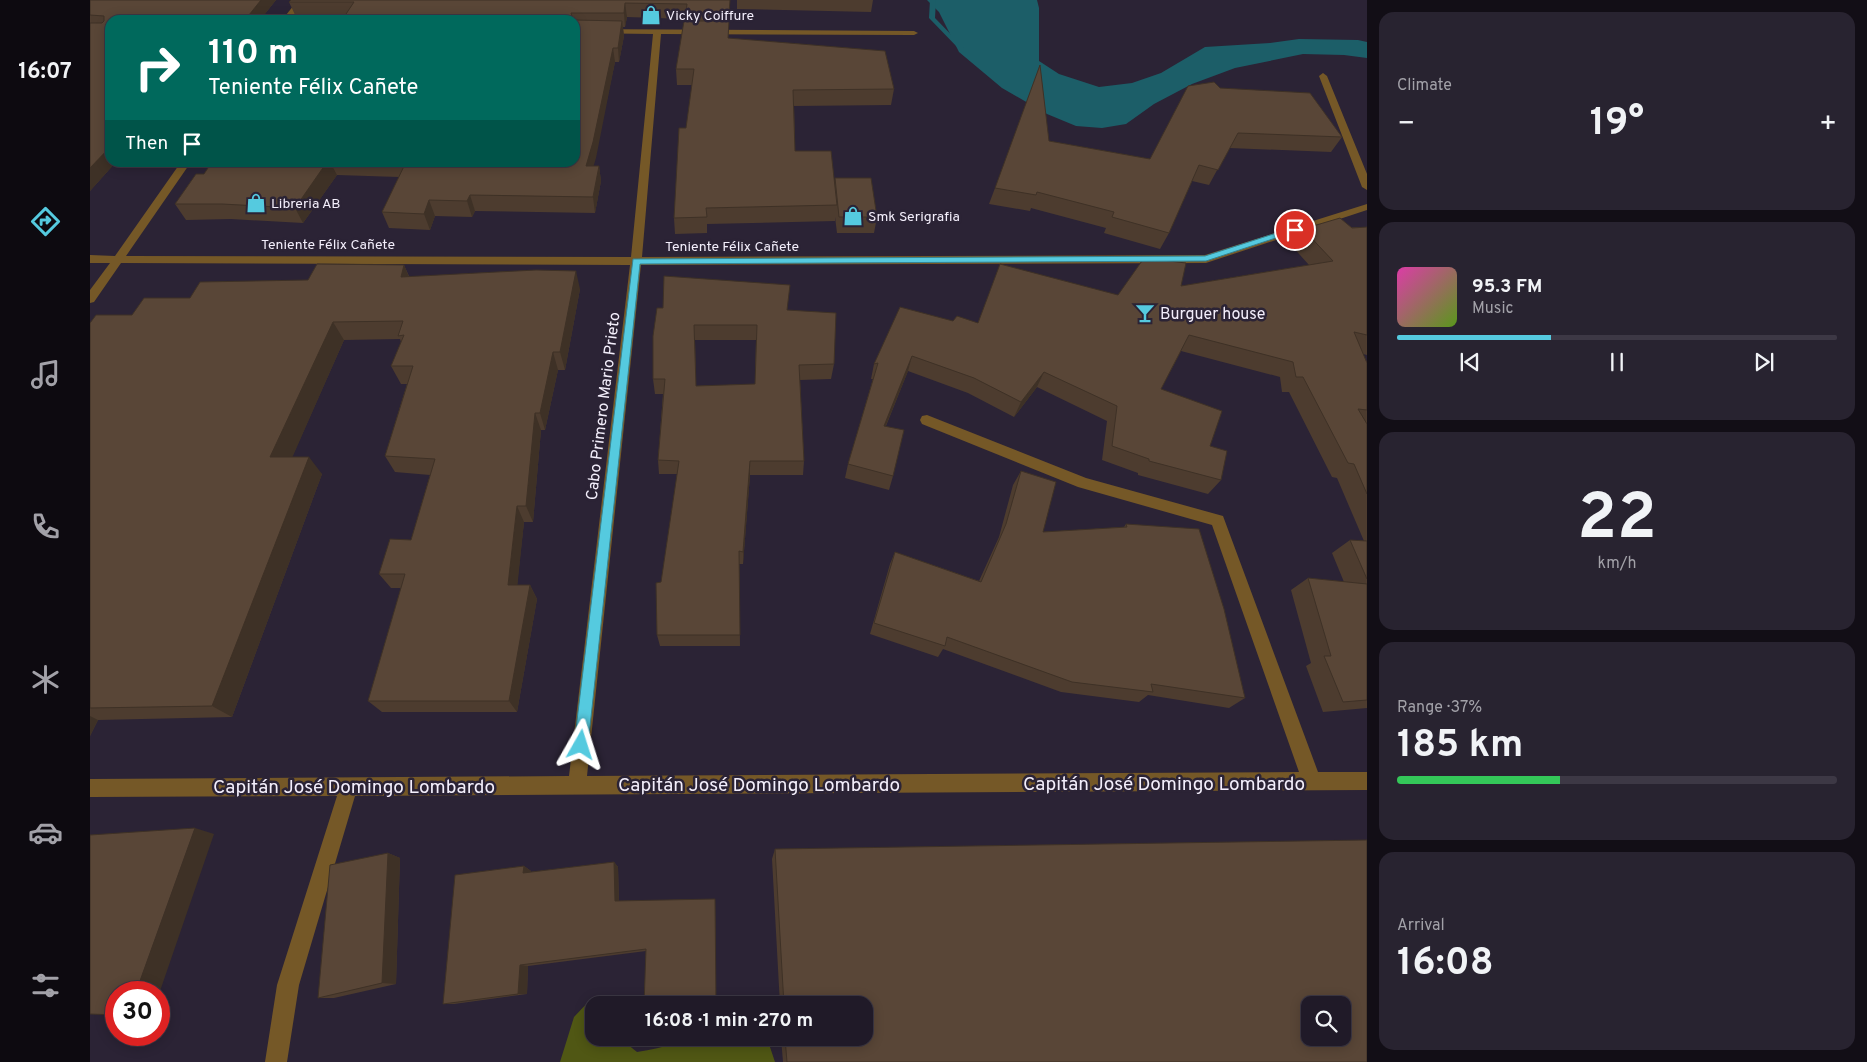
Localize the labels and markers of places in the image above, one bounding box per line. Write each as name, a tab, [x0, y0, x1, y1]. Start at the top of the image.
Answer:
shop icon: Vicky Coiffure	[640, 4, 662, 26]
place label: Vicky Coiffure	[666, 8, 754, 25]
shop icon: Libreria AB	[245, 192, 267, 214]
place label: Libreria AB	[271, 196, 340, 213]
shop icon: Smk Serigrafia	[842, 205, 864, 227]
place label: Smk Serigrafia	[868, 209, 960, 226]
pin	[1274, 209, 1316, 251]
bar icon: Burguer house	[1134, 302, 1156, 324]
place label: Burguer house	[1160, 305, 1265, 325]

